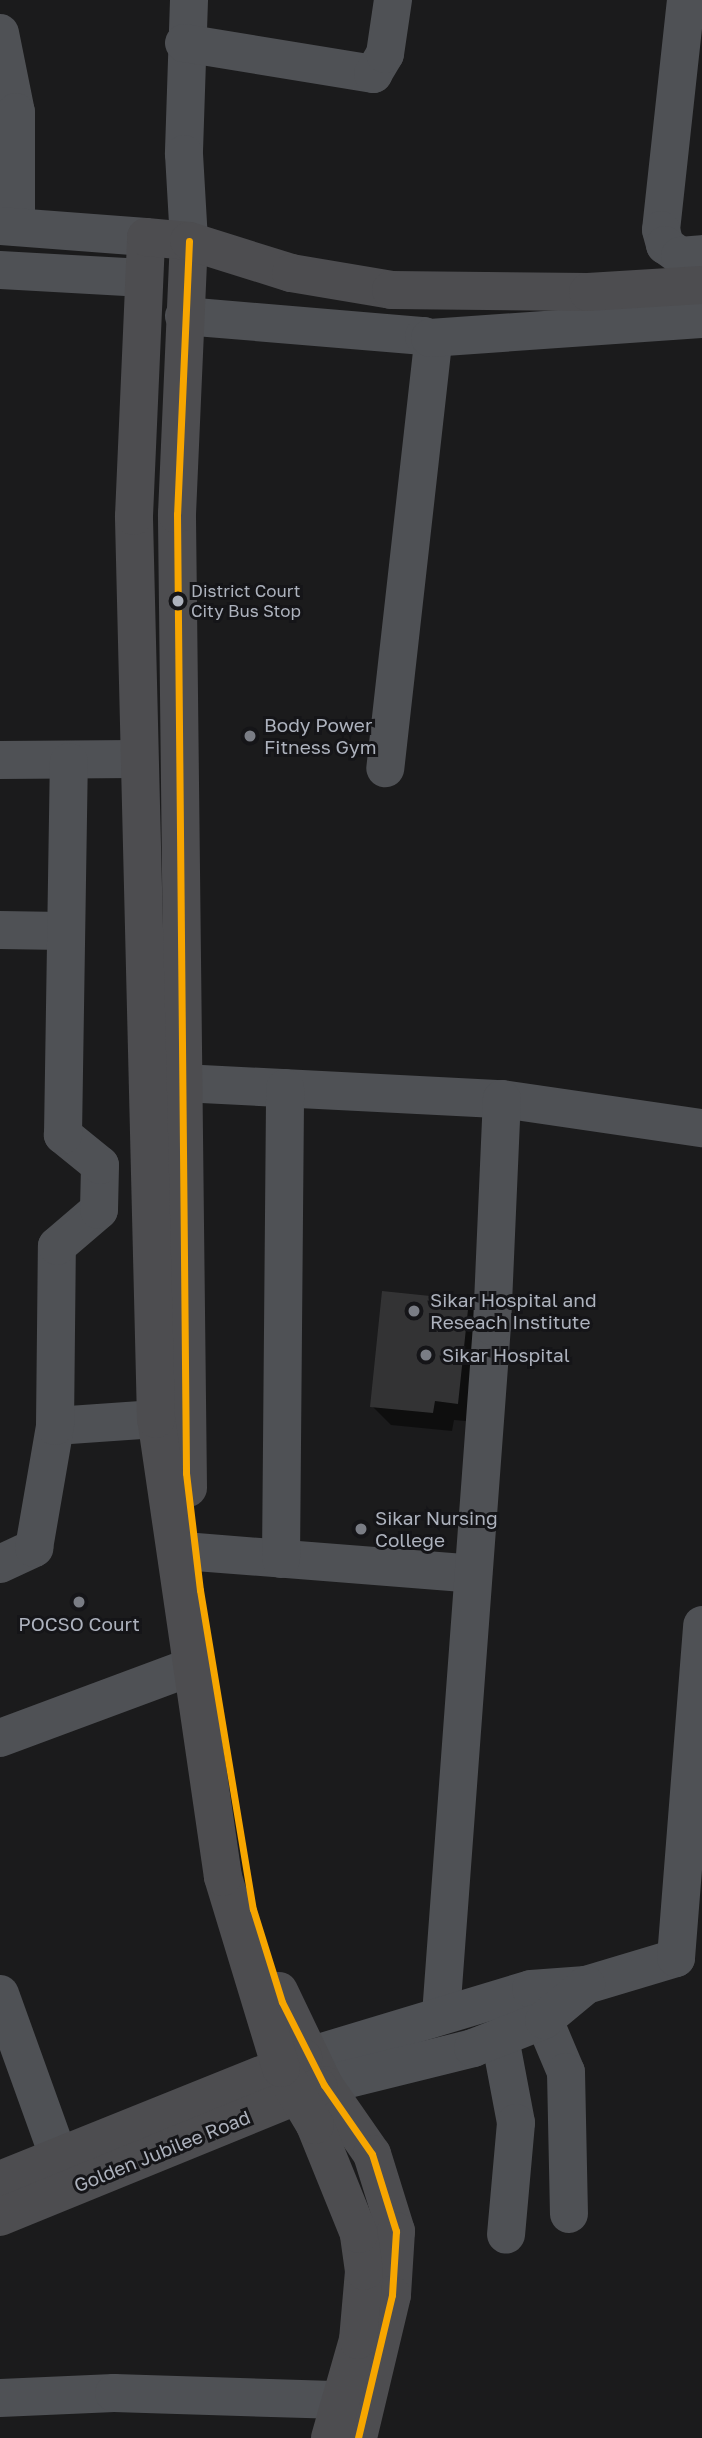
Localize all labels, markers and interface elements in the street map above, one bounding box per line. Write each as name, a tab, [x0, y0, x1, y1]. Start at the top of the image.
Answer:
place label: District Court City Bus Stop	[191, 581, 301, 621]
marker: District Court City Bus Stop	[171, 594, 185, 608]
place label: Body Power Fitness Gym	[264, 714, 376, 758]
marker: Body Power Fitness Gym	[242, 728, 258, 744]
place label: Sikar Hospital and Reseach Institute	[430, 1289, 597, 1333]
marker: Sikar Hospital and Reseach Institute	[404, 1301, 424, 1321]
place label: Sikar Hospital	[442, 1344, 570, 1366]
marker: Sikar Hospital	[416, 1345, 436, 1365]
place label: Sikar Nursing College	[375, 1507, 498, 1551]
marker: Sikar Nursing College	[353, 1521, 369, 1537]
marker: POCSO Court	[71, 1594, 87, 1610]
place label: POCSO Court	[18, 1613, 140, 1635]
street label: Golden Jubilee Road	[71, 2105, 253, 2197]

